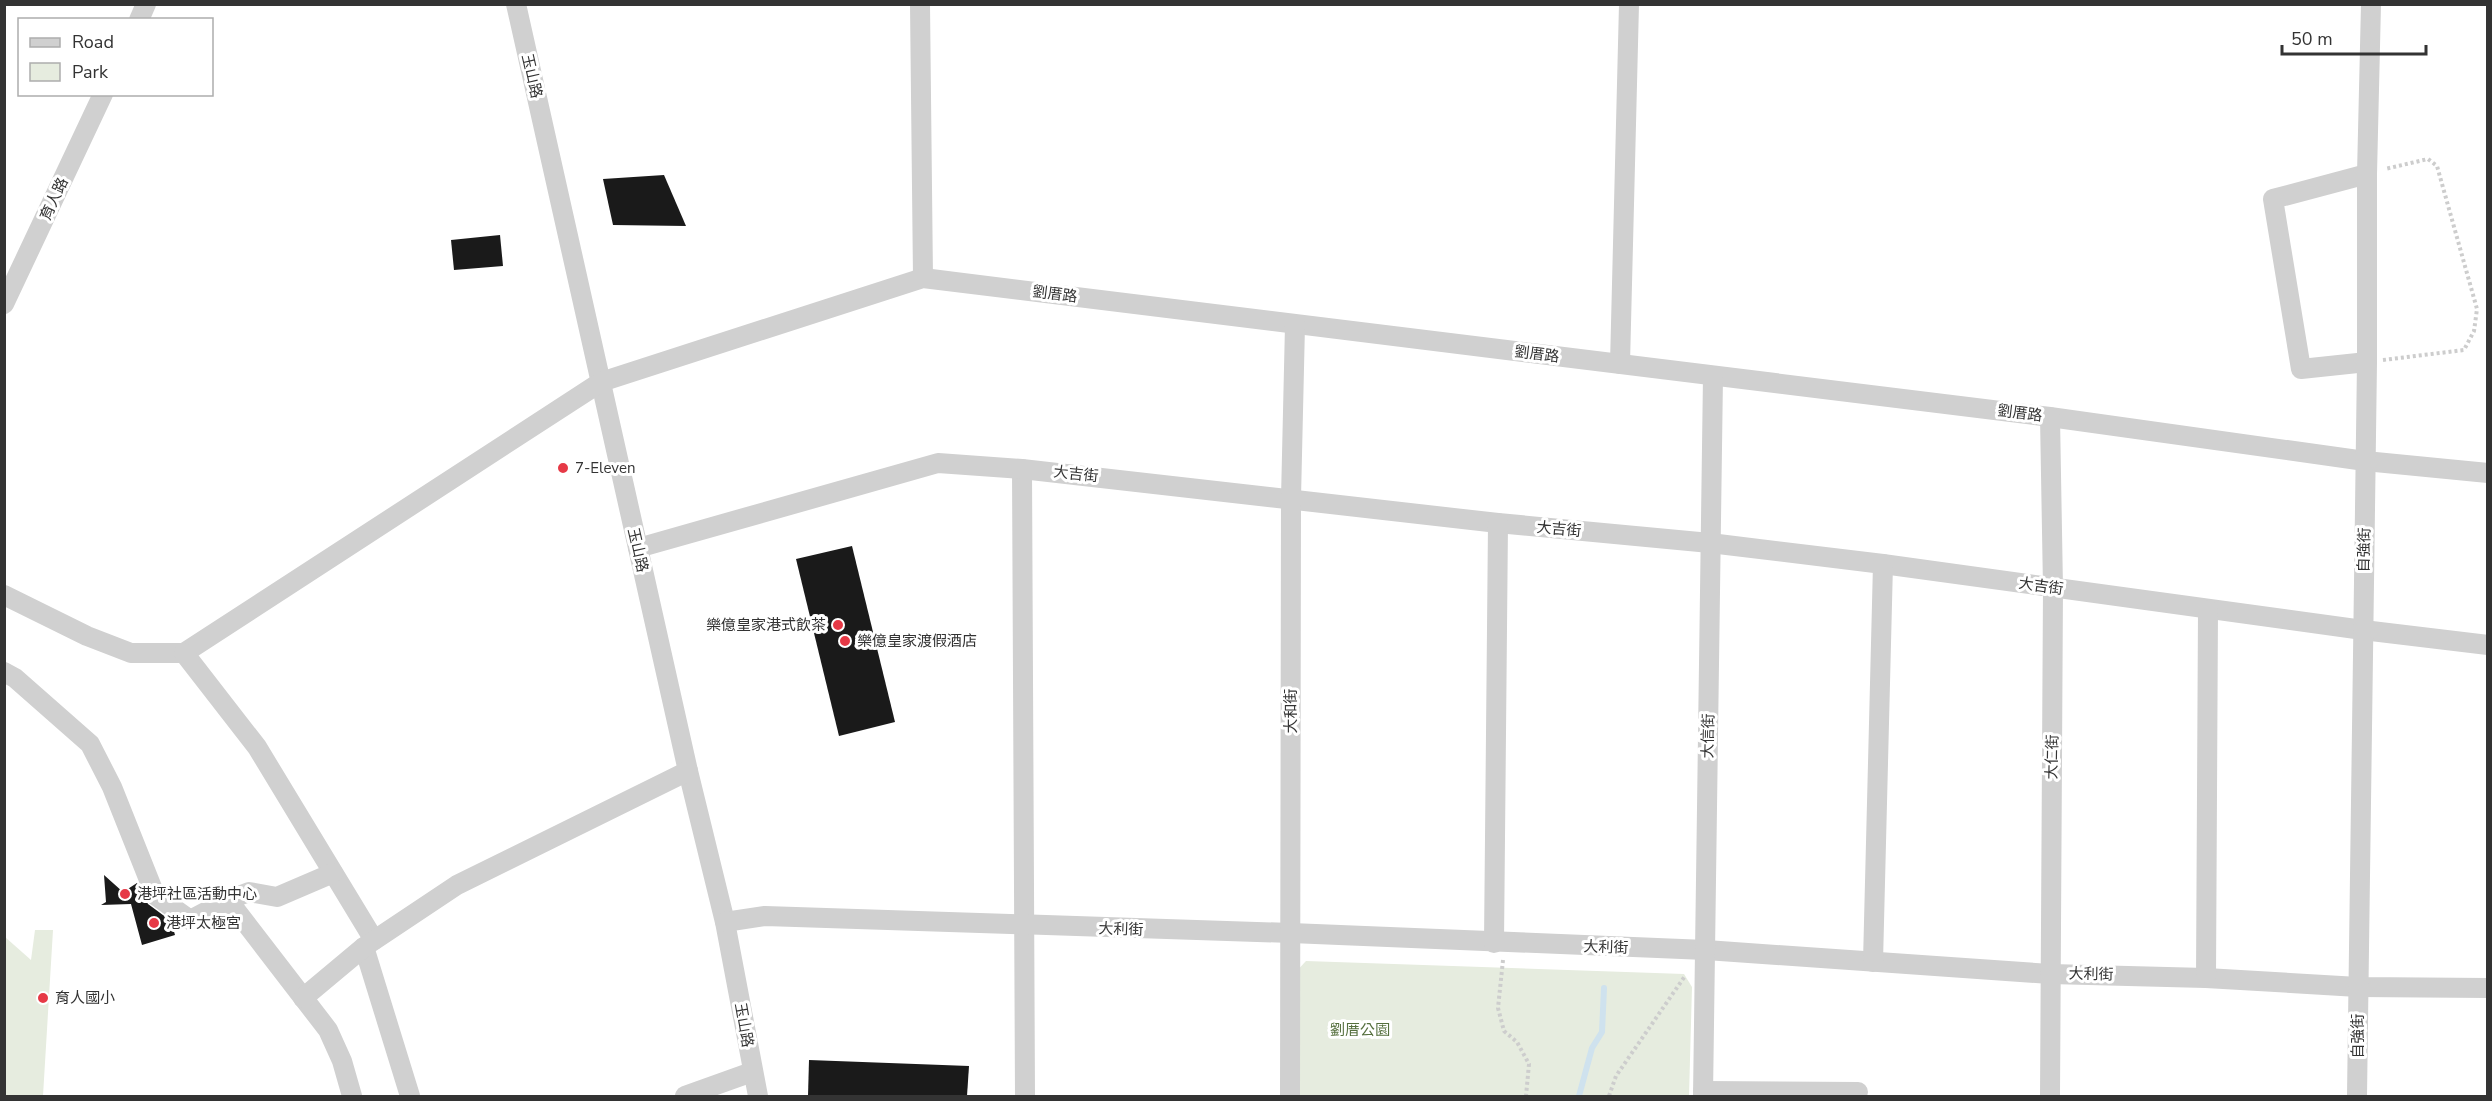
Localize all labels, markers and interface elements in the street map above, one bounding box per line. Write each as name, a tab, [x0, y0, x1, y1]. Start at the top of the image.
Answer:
legend	[18, 18, 213, 96]
scale bar	[2282, 18, 2426, 56]
text: 50 m	[2291, 27, 2333, 51]
text: Road	[72, 30, 114, 54]
street label: 玉山路	[517, 52, 547, 100]
text: Park	[72, 60, 109, 84]
street label: 育人路	[35, 174, 73, 224]
street label: 劉厝路	[1031, 281, 1079, 307]
street label: 劉厝路	[1513, 341, 1561, 367]
street label: 劉厝路	[1996, 400, 2044, 426]
place label: 7-Eleven	[575, 458, 635, 478]
marker: 7-Eleven	[556, 461, 570, 475]
street label: 大吉街	[1053, 462, 1099, 486]
street label: 大吉街	[1536, 517, 1582, 541]
street label: 玉山路	[623, 526, 653, 574]
street label: 自強街	[2354, 527, 2374, 573]
street label: 大吉街	[2017, 573, 2065, 599]
place label: 樂億皇家港式飲茶	[706, 615, 826, 635]
marker: 樂億皇家港式飲茶	[831, 618, 845, 632]
place label: 樂億皇家渡假酒店	[857, 631, 977, 651]
marker: 樂億皇家渡假酒店	[838, 634, 852, 648]
street label: 大和街	[1281, 688, 1301, 734]
street label: 大信街	[1698, 713, 1718, 759]
street label: 大仁街	[2042, 734, 2062, 780]
place label: 港坪社區活動中心	[137, 884, 257, 904]
marker: 港坪社區活動中心	[118, 887, 132, 901]
place label: 港坪太極宮	[166, 913, 241, 933]
marker: 港坪太極宮	[147, 916, 161, 930]
street label: 大利街	[1098, 918, 1144, 940]
street label: 大利街	[1583, 936, 1629, 958]
street label: 大利街	[2068, 964, 2114, 984]
place label: 育人國小	[55, 988, 115, 1008]
marker: 育人國小	[36, 991, 50, 1005]
street label: 玉山路	[730, 1001, 758, 1049]
street label: 自強街	[2348, 1013, 2368, 1059]
park label: 劉厝公園	[1330, 1020, 1390, 1040]

